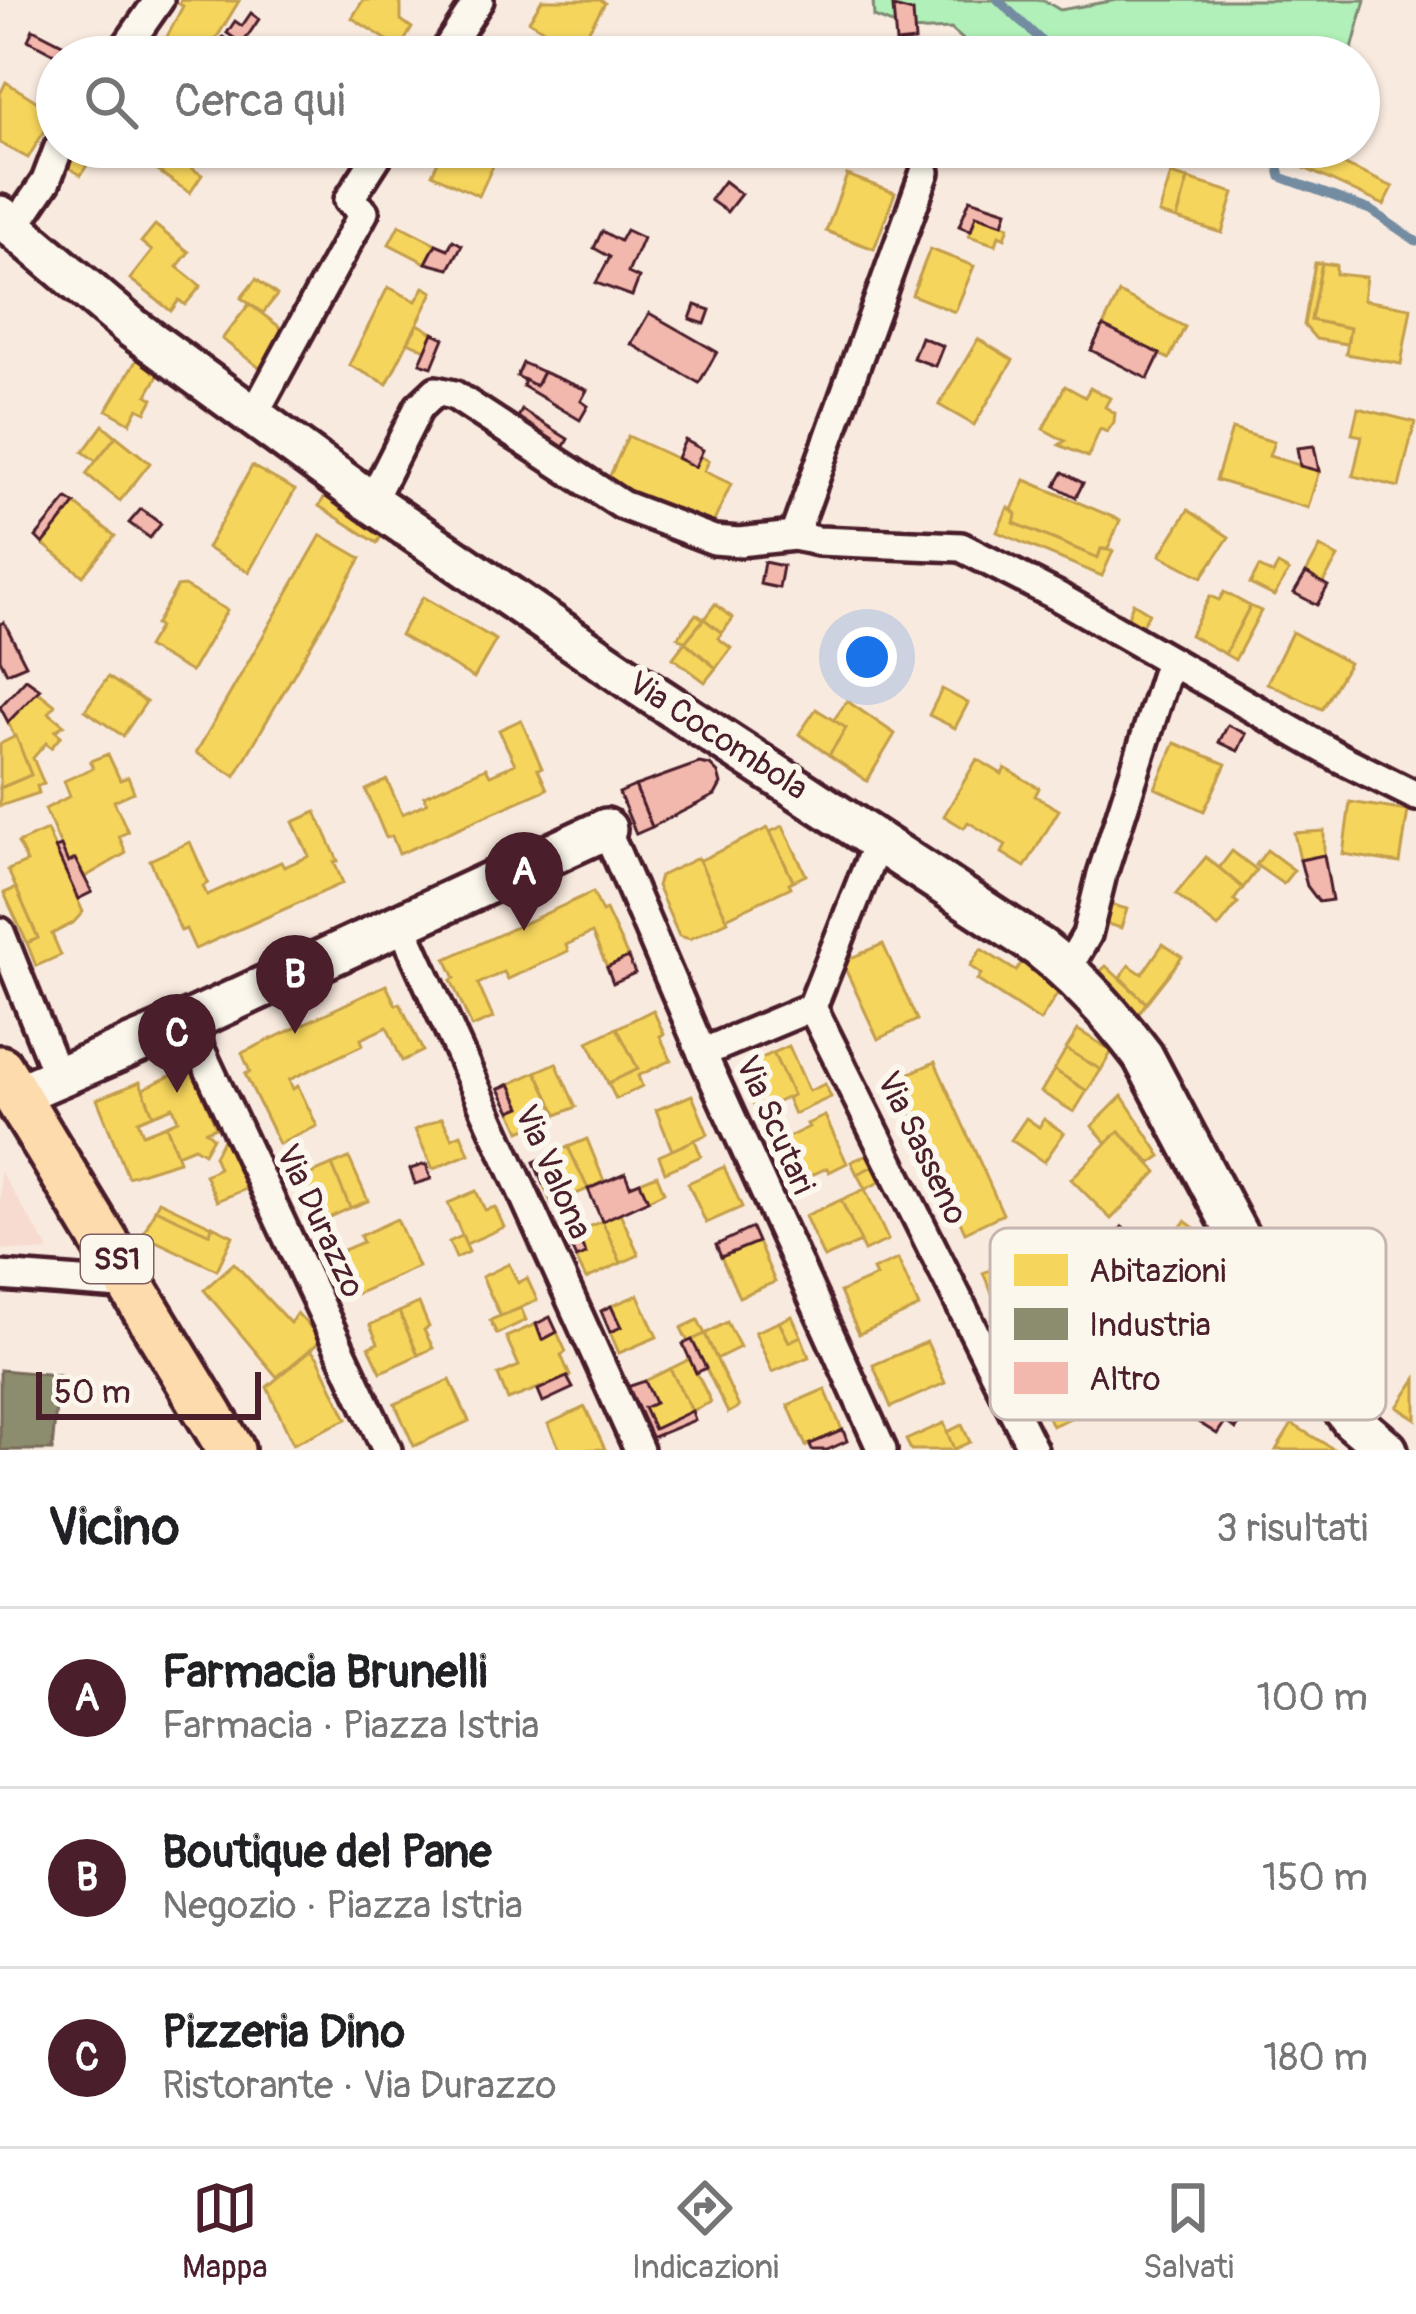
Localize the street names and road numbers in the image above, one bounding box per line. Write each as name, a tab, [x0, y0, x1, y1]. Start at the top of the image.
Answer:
street label: Via Cocombola	[620, 663, 816, 809]
street label: Via Scutari	[726, 1049, 824, 1201]
street label: Via Sasseno	[867, 1065, 977, 1231]
street label: Via Valona	[505, 1099, 601, 1245]
street label: Via Durazzo	[267, 1138, 373, 1304]
road number: SS1	[81, 1235, 153, 1283]

